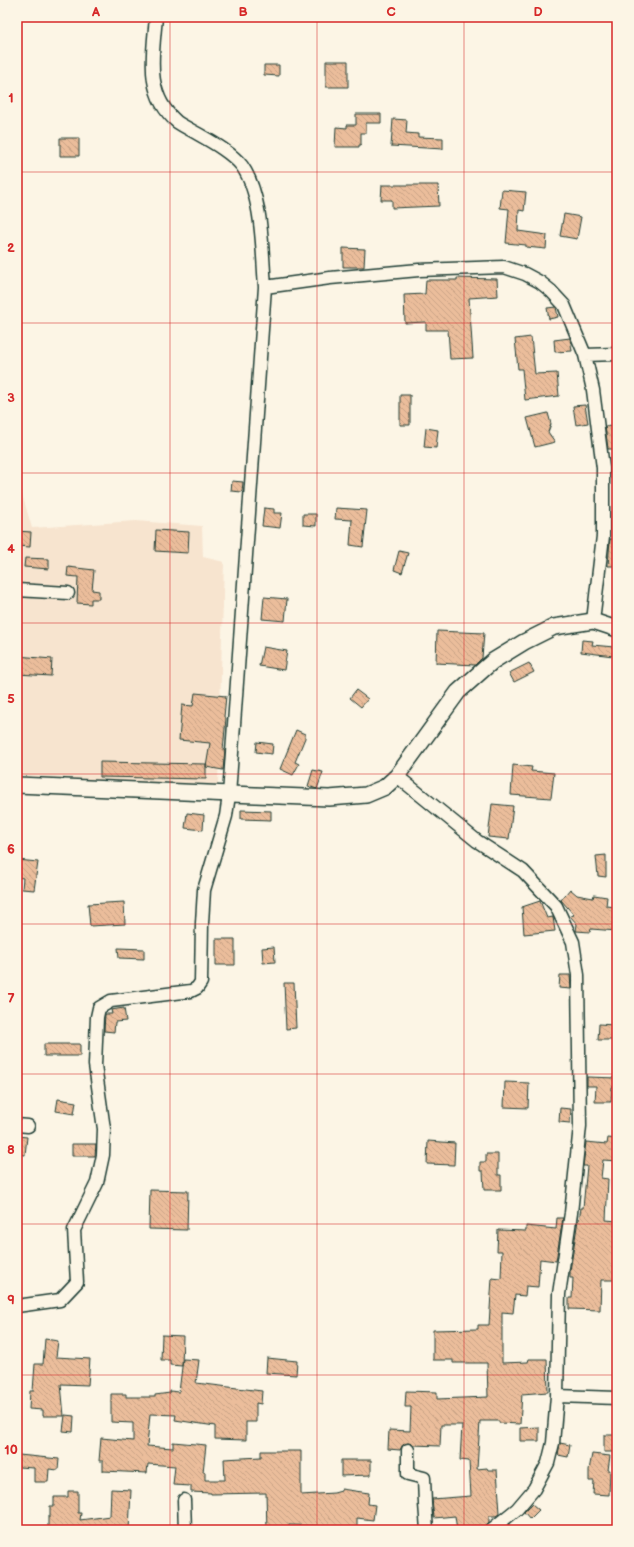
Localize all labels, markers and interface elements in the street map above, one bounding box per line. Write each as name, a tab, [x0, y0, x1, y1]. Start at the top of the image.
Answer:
text: A	[91, 4, 100, 20]
text: B	[238, 4, 248, 20]
text: C	[386, 4, 396, 20]
text: D	[533, 4, 543, 20]
text: 1	[8, 90, 14, 106]
text: 2	[7, 240, 15, 256]
text: 3	[7, 390, 15, 406]
text: 4	[7, 541, 15, 557]
text: 5	[7, 691, 15, 707]
text: 6	[7, 841, 15, 857]
text: 7	[7, 991, 15, 1007]
text: 8	[7, 1142, 15, 1158]
text: 9	[7, 1292, 15, 1308]
text: 10	[4, 1442, 18, 1458]

